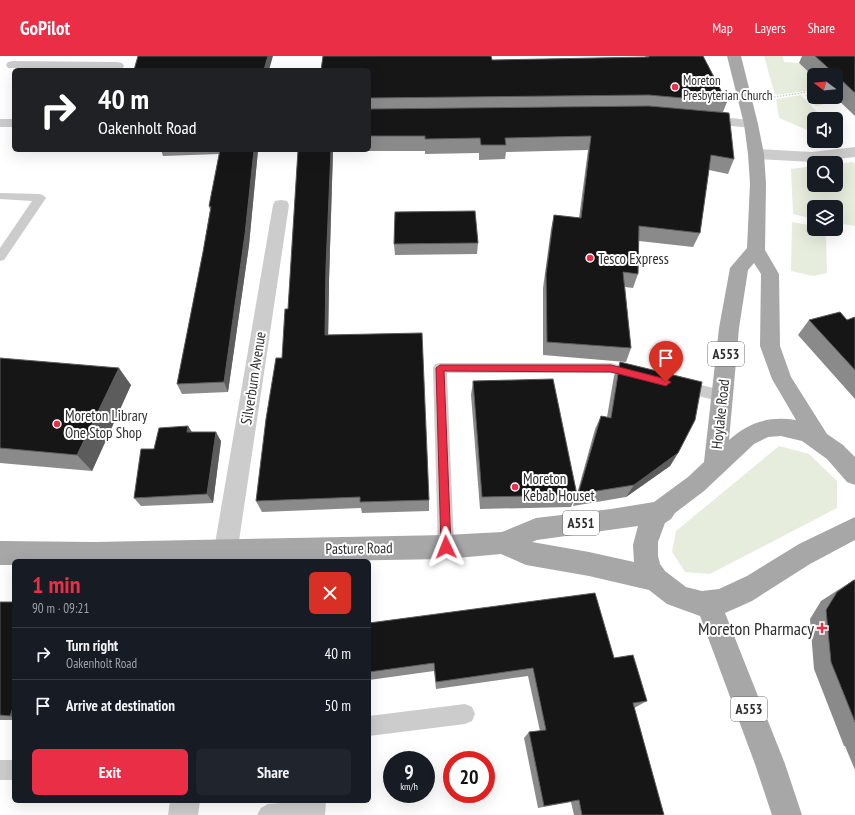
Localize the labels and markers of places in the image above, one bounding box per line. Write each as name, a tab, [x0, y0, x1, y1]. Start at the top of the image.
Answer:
place label: Moreton Presbyterian Church	[683, 72, 773, 104]
marker: Moreton Presbyterian Church	[670, 82, 680, 92]
place label: Tesco Express	[598, 249, 669, 268]
marker: Tesco Express	[585, 253, 595, 263]
pin	[649, 341, 683, 382]
place label: Moreton Library One Stop Shop	[65, 406, 148, 442]
marker: Moreton Library One Stop Shop	[52, 419, 62, 429]
place label: Moreton Kebab Houset	[523, 469, 595, 505]
marker: Moreton Kebab Houset	[510, 482, 520, 492]
place label: Moreton Pharmacy	[698, 617, 814, 640]
marker: Moreton Pharmacy	[817, 623, 827, 633]

